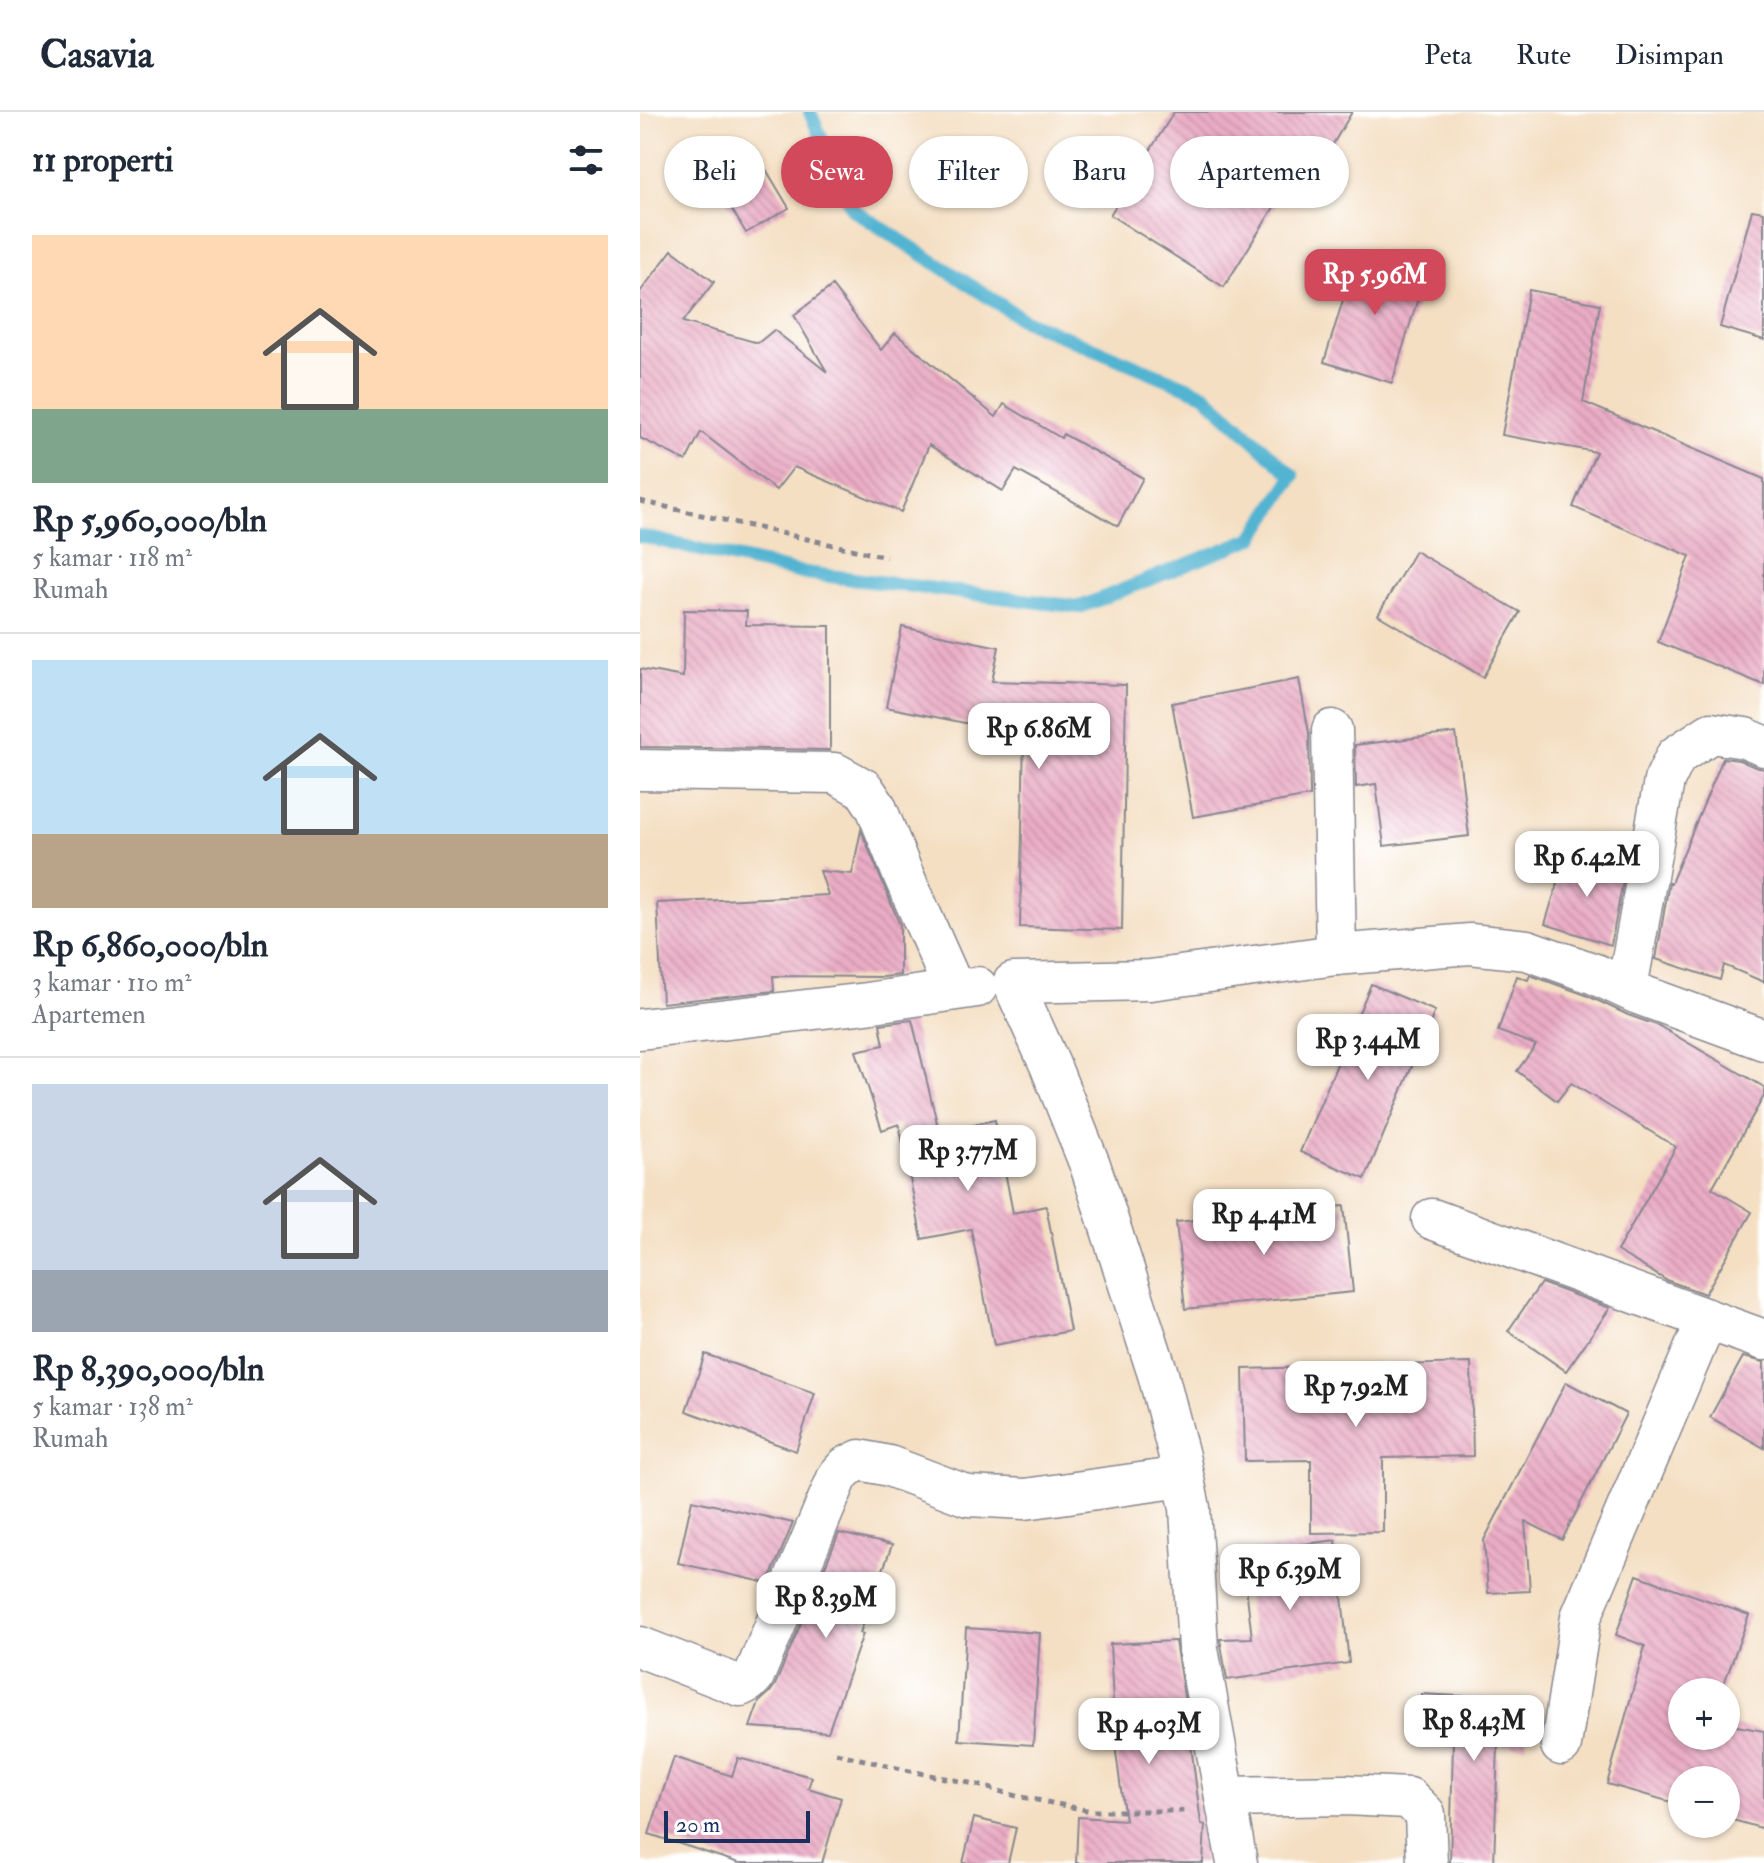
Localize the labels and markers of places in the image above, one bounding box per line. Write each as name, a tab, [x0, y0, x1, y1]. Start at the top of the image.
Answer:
pin: Rp 5.96M	[1292, 249, 1458, 317]
pin: Rp 6.86M	[956, 703, 1122, 771]
pin: Rp 6.42M	[1504, 831, 1670, 899]
pin: Rp 3.44M	[1285, 1014, 1451, 1082]
pin: Rp 3.77M	[885, 1125, 1051, 1193]
pin: Rp 4.41M	[1181, 1189, 1347, 1257]
pin: Rp 7.92M	[1273, 1361, 1439, 1429]
pin: Rp 6.39M	[1207, 1544, 1373, 1612]
pin: Rp 8.39M	[743, 1572, 909, 1640]
pin: Rp 8.43M	[1391, 1695, 1557, 1763]
pin: Rp 4.03M	[1066, 1698, 1232, 1766]

